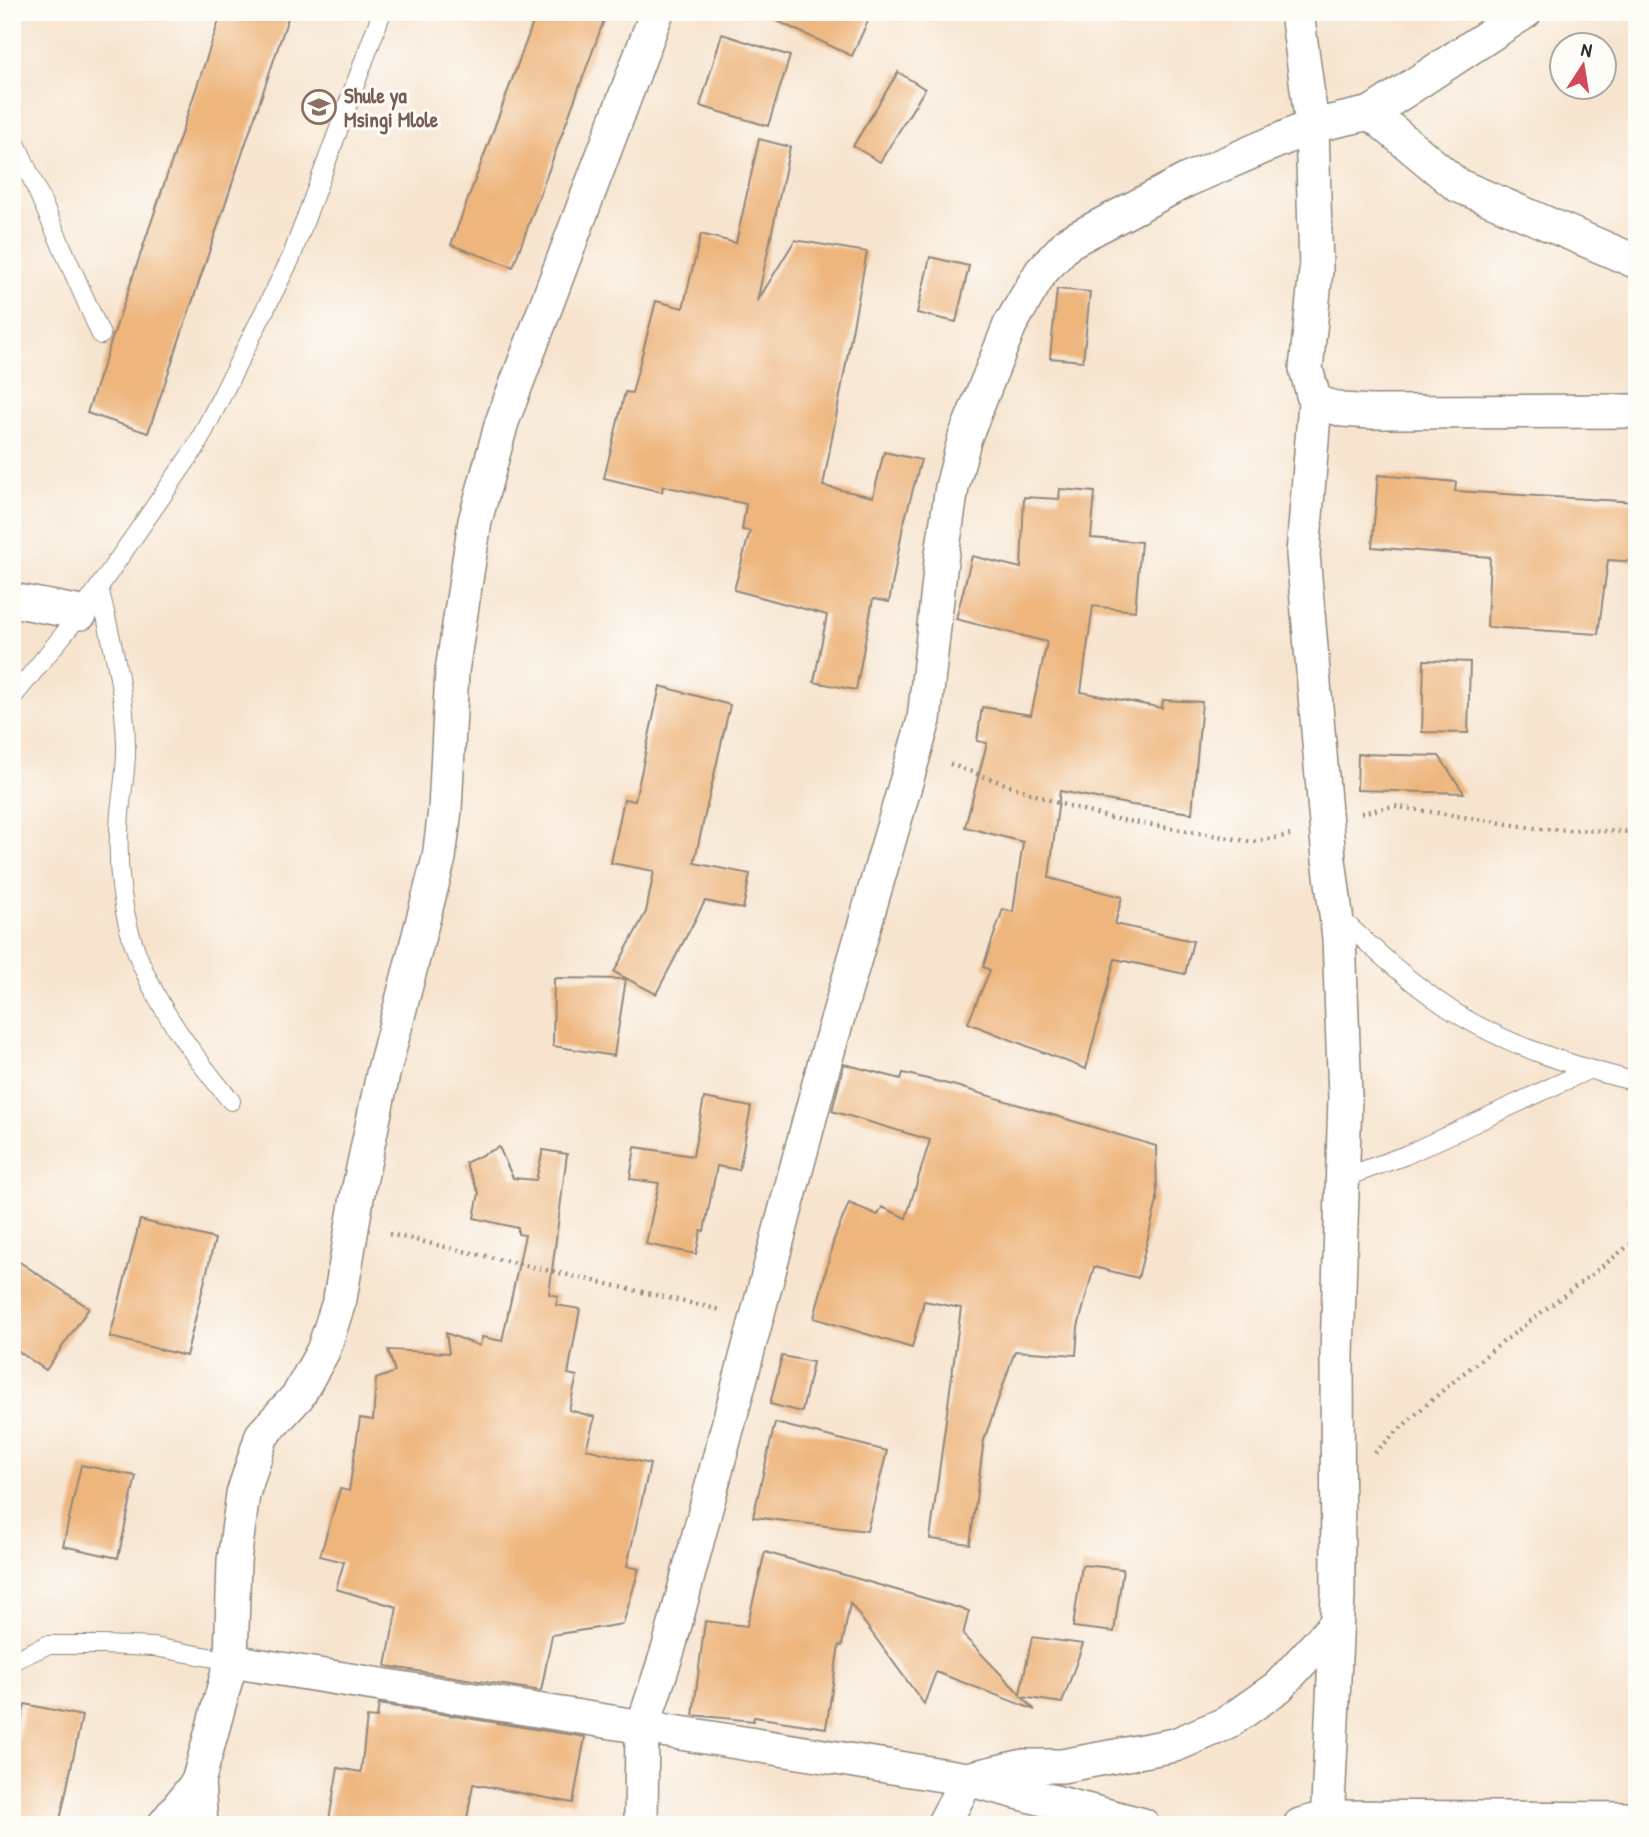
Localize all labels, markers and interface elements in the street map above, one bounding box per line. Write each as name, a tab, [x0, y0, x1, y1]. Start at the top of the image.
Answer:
north arrow	[1548, 32, 1618, 102]
text: N	[1579, 36, 1594, 63]
place label: Shule ya Msingi Mlole	[344, 81, 439, 135]
school or university icon: Shule ya Msingi Mlole	[300, 88, 338, 126]

